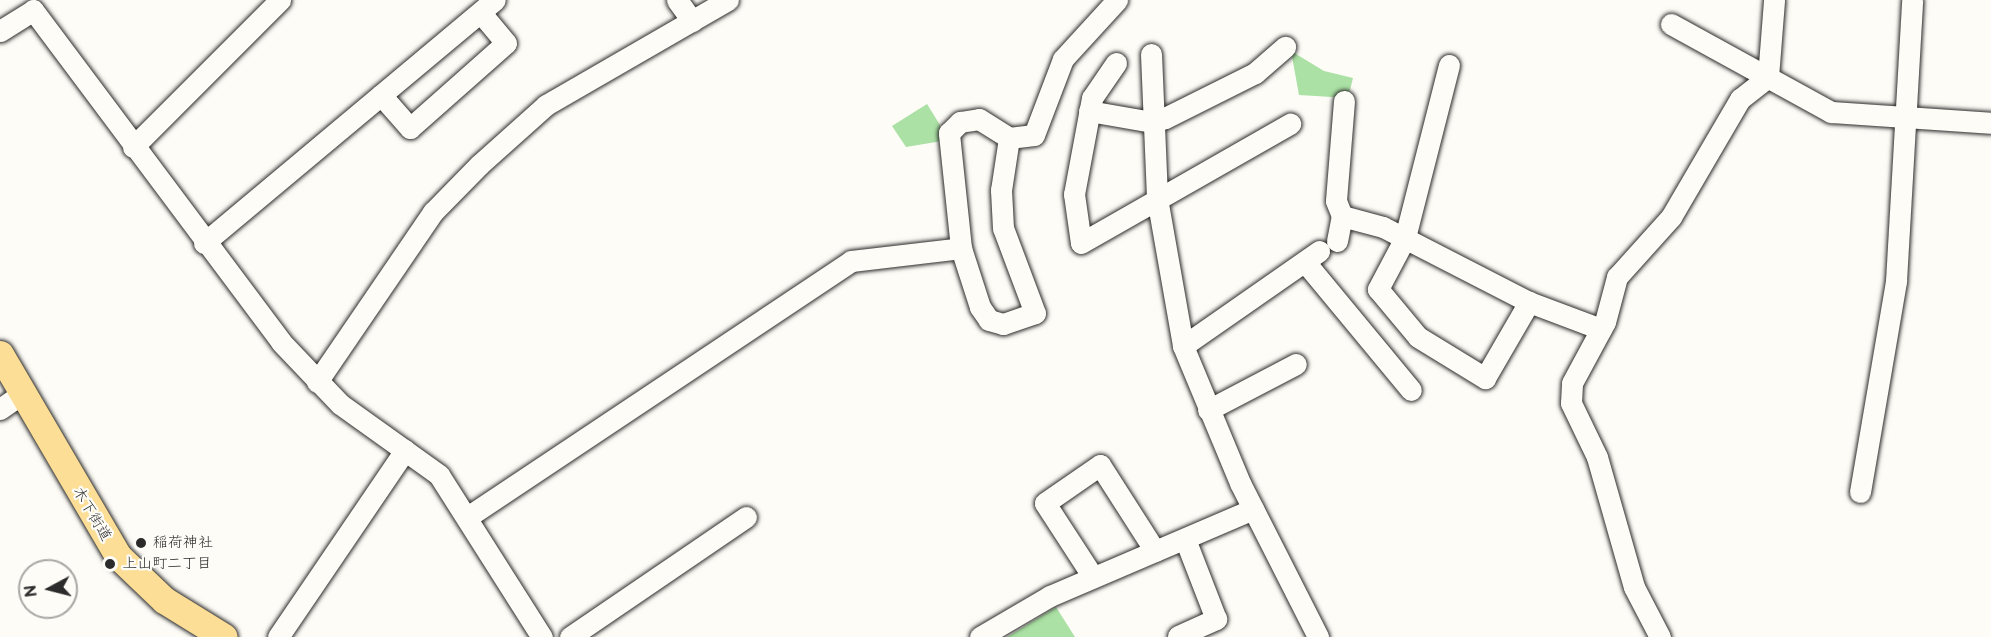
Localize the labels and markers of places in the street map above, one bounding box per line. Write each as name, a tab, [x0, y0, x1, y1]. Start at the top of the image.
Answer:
place label: 稲荷神社	[153, 534, 213, 552]
marker: 稲荷神社	[134, 536, 148, 550]
place label: 上山町二丁目	[122, 555, 212, 573]
marker: 上山町二丁目	[103, 557, 117, 571]

